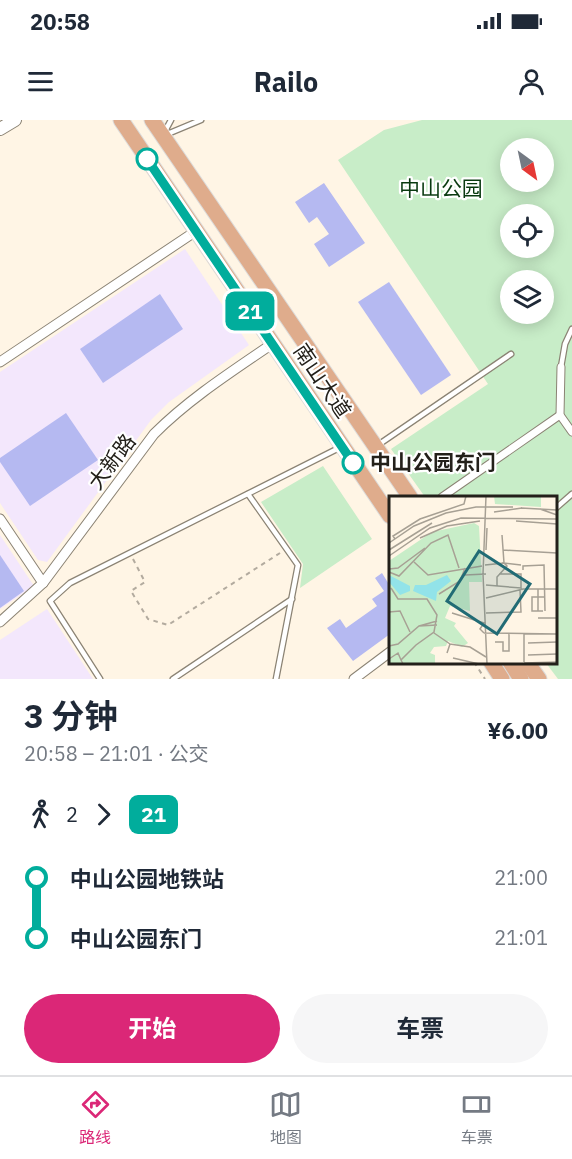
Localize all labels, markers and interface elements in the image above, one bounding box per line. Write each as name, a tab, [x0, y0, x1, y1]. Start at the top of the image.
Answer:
text: 20:58	[30, 7, 90, 36]
text: Railo	[254, 64, 318, 99]
icon: menu	[24, 65, 57, 98]
icon: person	[515, 65, 548, 98]
north arrow	[500, 138, 554, 192]
map controls	[500, 138, 554, 324]
unlabelled marker	[136, 148, 158, 170]
park label: 中山公园	[399, 174, 483, 202]
button: locate	[500, 204, 554, 258]
button: layers	[500, 270, 554, 324]
line badge: 21	[223, 292, 277, 330]
text: 21	[237, 297, 263, 325]
street label: 南山大道	[288, 338, 358, 423]
street label: 大新路	[81, 428, 141, 495]
place label: 中山公园东门	[370, 448, 496, 476]
marker: 中山公园东门	[342, 452, 364, 474]
inset map	[389, 496, 557, 664]
text: 3 分钟	[24, 694, 118, 737]
text: ¥6.00	[487, 716, 548, 745]
text: 20:58 – 21:01 · 公交	[24, 740, 209, 767]
icon: walk	[24, 798, 57, 831]
icon: forward	[87, 798, 120, 831]
text: 21	[141, 800, 166, 828]
text: 2	[66, 801, 78, 828]
text: 中山公园地铁站	[70, 864, 224, 893]
text: 21:00	[494, 864, 548, 891]
text: 中山公园东门	[70, 924, 202, 953]
text: 21:01	[494, 924, 548, 951]
button: 开始	[24, 994, 280, 1063]
button: 车票	[292, 994, 548, 1063]
tab: 路线	[79, 1088, 112, 1148]
tab: 地图	[269, 1088, 302, 1148]
tab: 车票	[460, 1088, 493, 1148]

